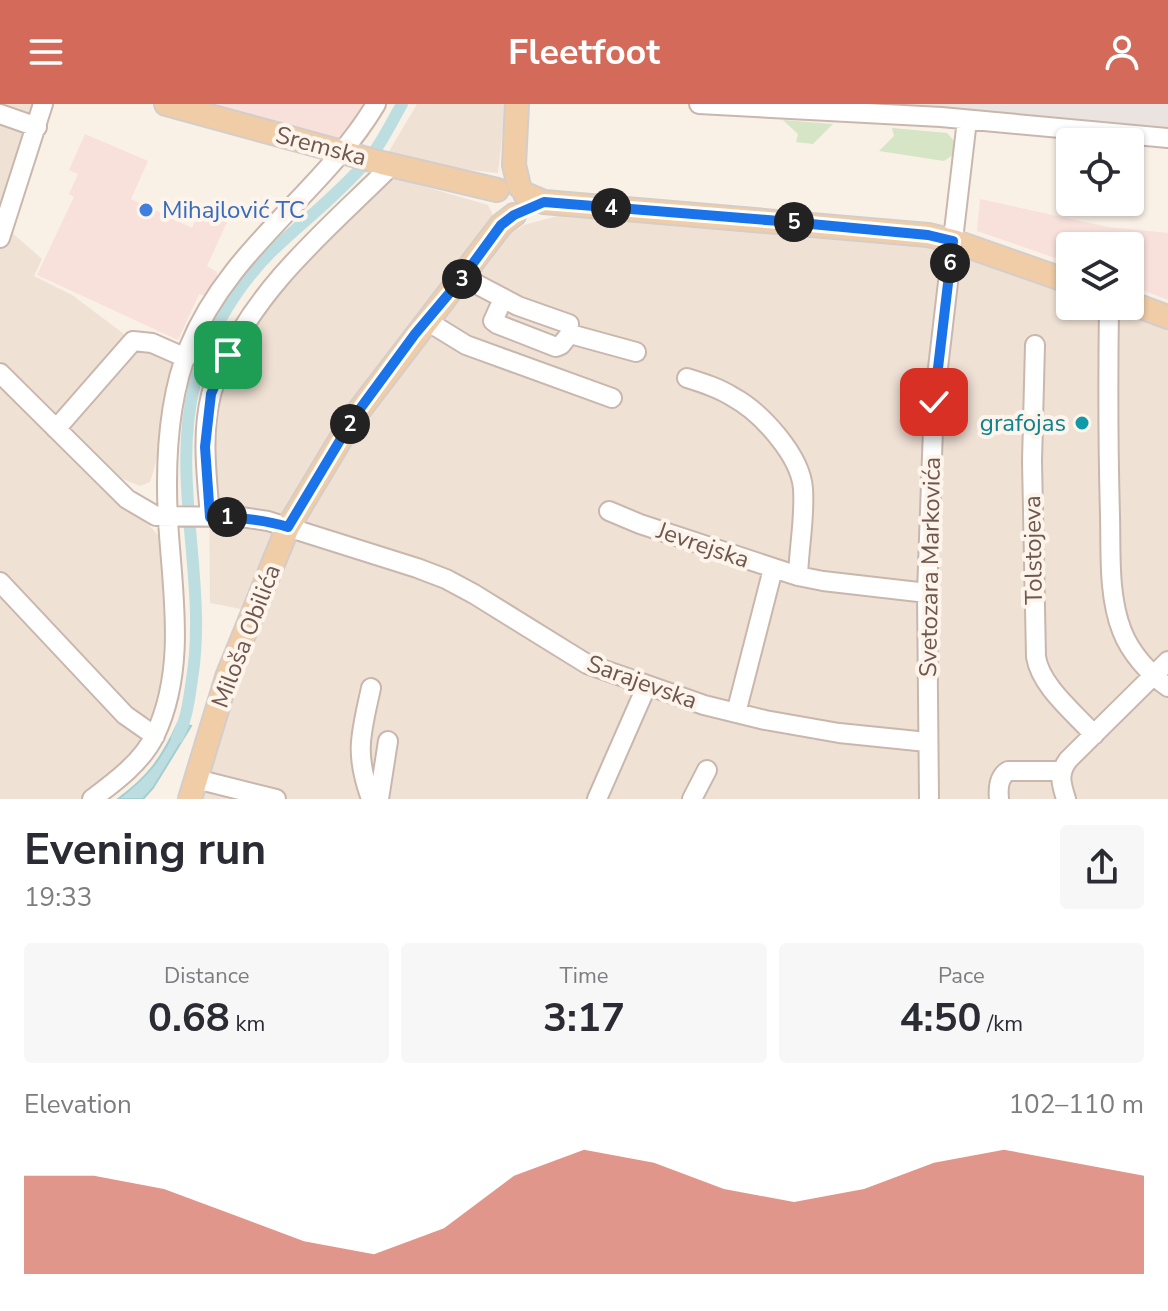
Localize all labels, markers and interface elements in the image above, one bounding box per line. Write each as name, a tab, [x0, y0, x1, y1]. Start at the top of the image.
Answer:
text: Fleetfoot	[508, 28, 660, 77]
icon: menu	[24, 30, 68, 74]
icon: person	[1100, 30, 1144, 74]
street label: Sremska	[272, 119, 370, 173]
map controls	[1056, 128, 1144, 320]
button: locate	[1056, 128, 1144, 216]
pin: 4	[591, 188, 631, 228]
text: 4	[604, 193, 618, 223]
place label: Mihajlović TC	[162, 194, 305, 226]
marker: Mihajlović TC	[137, 201, 155, 219]
pin: 5	[774, 202, 814, 242]
text: 5	[787, 207, 801, 237]
button: layers	[1056, 232, 1144, 320]
pin: 6	[930, 243, 970, 283]
text: 6	[943, 248, 957, 278]
pin: 3	[442, 259, 482, 299]
text: 3	[455, 264, 469, 294]
pin	[194, 321, 262, 389]
icon: arrive	[206, 333, 250, 377]
pin	[900, 368, 968, 436]
icon: check	[912, 380, 956, 424]
pin: 2	[330, 404, 370, 444]
place label: grafojas	[980, 407, 1066, 439]
text: 2	[343, 409, 357, 439]
marker: grafojas	[1073, 414, 1091, 432]
street label: Svetozara Markovića	[912, 457, 948, 677]
street label: Tolstojeva	[1016, 495, 1050, 605]
pin: 1	[207, 497, 247, 537]
text: 1	[220, 502, 234, 532]
street label: Jevrejska	[652, 514, 753, 576]
street label: Miloša Obilića	[204, 560, 288, 712]
street label: Sarajevska	[582, 647, 702, 717]
text: Evening run	[24, 820, 266, 880]
button: share	[1060, 825, 1144, 909]
text: 19:33	[24, 880, 92, 915]
text: Distance	[164, 961, 249, 991]
text: Time	[560, 961, 608, 991]
text: Pace	[938, 961, 985, 991]
text: 0.68	[148, 991, 230, 1045]
text: 3:17	[543, 991, 625, 1045]
text: 4:50	[900, 991, 981, 1045]
text: km	[230, 1009, 265, 1039]
text: /km	[981, 1009, 1023, 1039]
text: Elevation	[24, 1087, 132, 1122]
text: 102–110 m	[1008, 1087, 1144, 1122]

